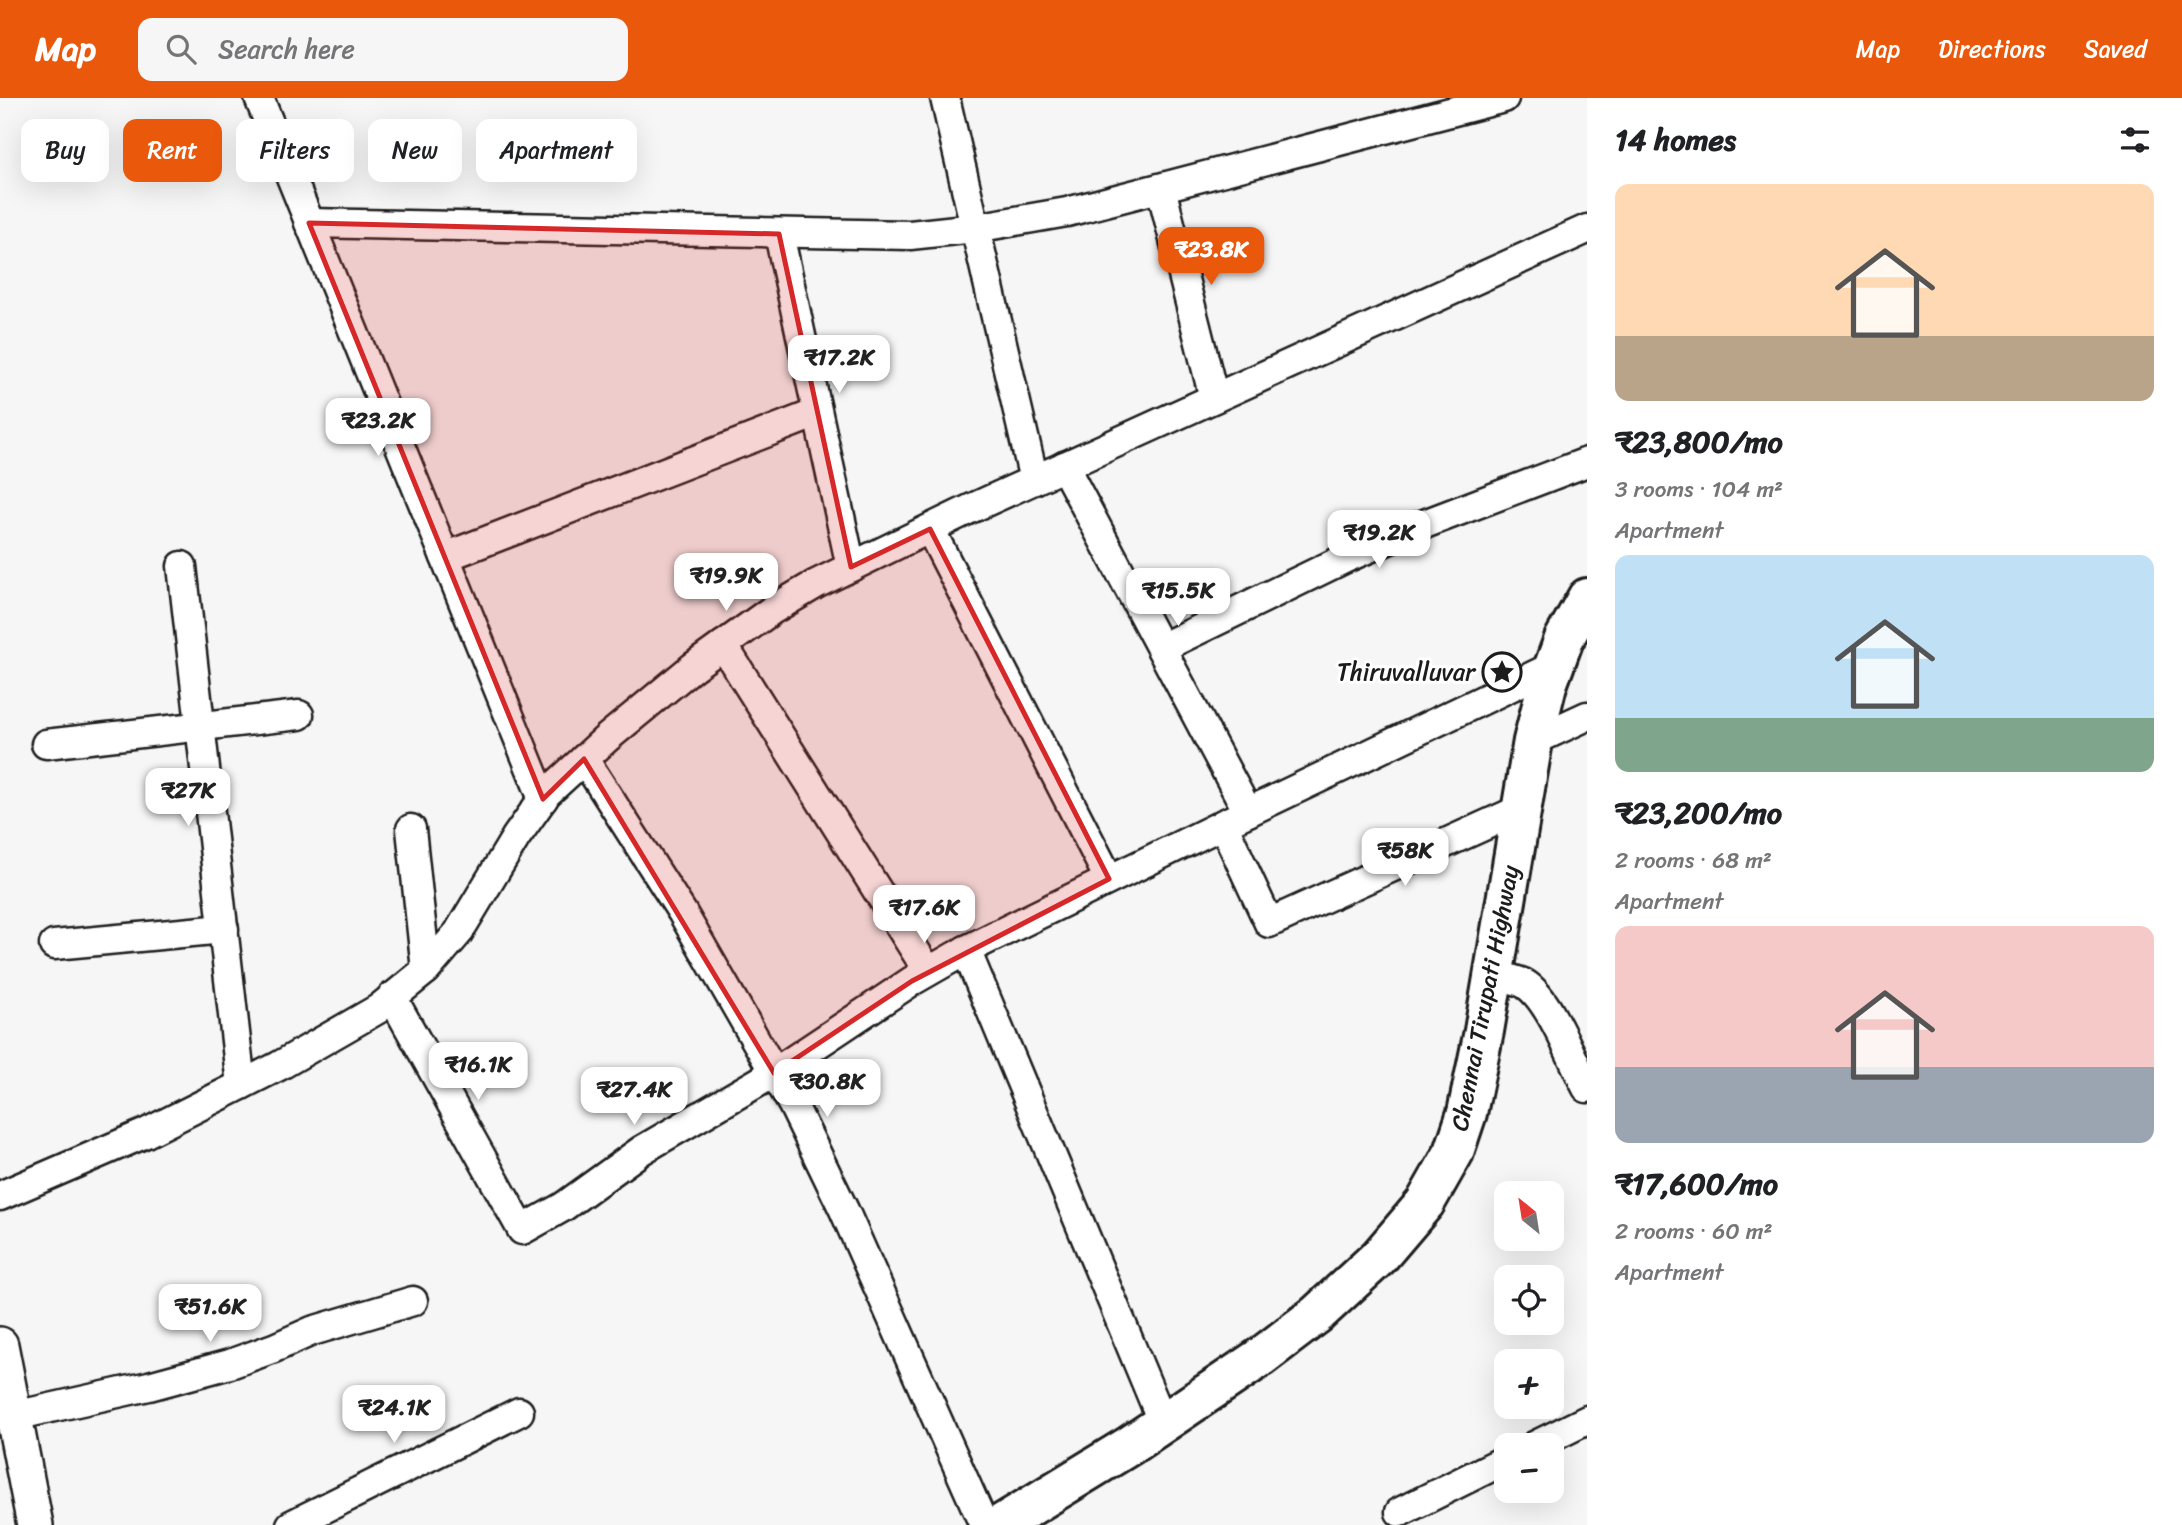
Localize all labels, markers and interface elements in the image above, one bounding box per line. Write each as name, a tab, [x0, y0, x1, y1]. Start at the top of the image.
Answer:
search box	[138, 18, 628, 81]
text: Map	[35, 20, 96, 78]
text: Search here	[218, 26, 355, 72]
text: Map	[1856, 28, 1900, 70]
text: Directions	[1938, 28, 2046, 70]
text: Saved	[2084, 28, 2147, 70]
icon: search	[162, 30, 200, 68]
text: 14 homes	[1615, 113, 1736, 167]
chip: Buy	[21, 119, 109, 182]
chip: Rent	[123, 119, 222, 182]
chip: Filters	[236, 119, 354, 182]
chip: New	[368, 119, 462, 182]
chip: Apartment	[476, 119, 637, 182]
icon: filters	[2116, 121, 2154, 159]
pin: ₹23.8K	[1154, 228, 1268, 287]
text: ₹23.8K	[1174, 229, 1248, 270]
icon: home	[1822, 230, 1948, 356]
pin: ₹17.2K	[782, 336, 896, 395]
text: ₹17.2K	[804, 337, 874, 378]
pin: ₹23.2K	[321, 398, 435, 458]
text: ₹23.2K	[342, 400, 414, 441]
text: ₹23,800/mo	[1615, 415, 1783, 469]
text: 3 rooms · 104 m²	[1615, 469, 1783, 510]
pin: ₹19.2K	[1322, 510, 1436, 570]
text: Apartment	[1615, 510, 1724, 551]
text: ₹19.2K	[1343, 512, 1415, 553]
pin: ₹19.9K	[669, 554, 783, 613]
text: ₹19.9K	[690, 555, 762, 596]
pin: ₹15.5K	[1121, 568, 1235, 628]
text: ₹15.5K	[1142, 570, 1214, 611]
icon: home	[1822, 601, 1948, 727]
place label: Thiruvalluvar	[1337, 651, 1477, 693]
place icon: Thiruvalluvar	[1481, 651, 1523, 693]
pin: ₹27K	[147, 768, 229, 828]
text: ₹27K	[161, 770, 215, 811]
text: ₹23,200/mo	[1615, 786, 1782, 840]
pin: ₹58K	[1364, 828, 1446, 888]
text: ₹58K	[1378, 830, 1432, 871]
text: 2 rooms · 68 m²	[1615, 840, 1772, 881]
street label: Chennai Tirupati Highway	[1439, 861, 1531, 1135]
text: Apartment	[1615, 881, 1724, 922]
pin: ₹17.6K	[867, 886, 981, 945]
text: ₹17.6K	[889, 887, 959, 928]
icon: home	[1822, 972, 1948, 1098]
pin: ₹16.1K	[421, 1042, 535, 1102]
text: ₹16.1K	[445, 1044, 511, 1085]
pin: ₹30.8K	[770, 1060, 884, 1119]
text: ₹30.8K	[790, 1061, 864, 1102]
pin: ₹27.4K	[577, 1068, 691, 1127]
text: ₹27.4K	[597, 1069, 671, 1110]
text: ₹17,600/mo	[1615, 1157, 1778, 1211]
north arrow	[1494, 1181, 1564, 1251]
map controls	[1494, 1181, 1564, 1503]
text: 2 rooms · 60 m²	[1615, 1211, 1773, 1252]
text: Apartment	[1615, 1252, 1724, 1293]
button: locate	[1494, 1265, 1564, 1335]
pin: ₹51.6K	[153, 1284, 267, 1344]
text: ₹51.6K	[175, 1286, 245, 1327]
button: +	[1494, 1349, 1564, 1419]
pin: ₹24.1K	[337, 1386, 451, 1445]
text: ₹24.1K	[358, 1387, 430, 1428]
button: −	[1494, 1433, 1564, 1503]

